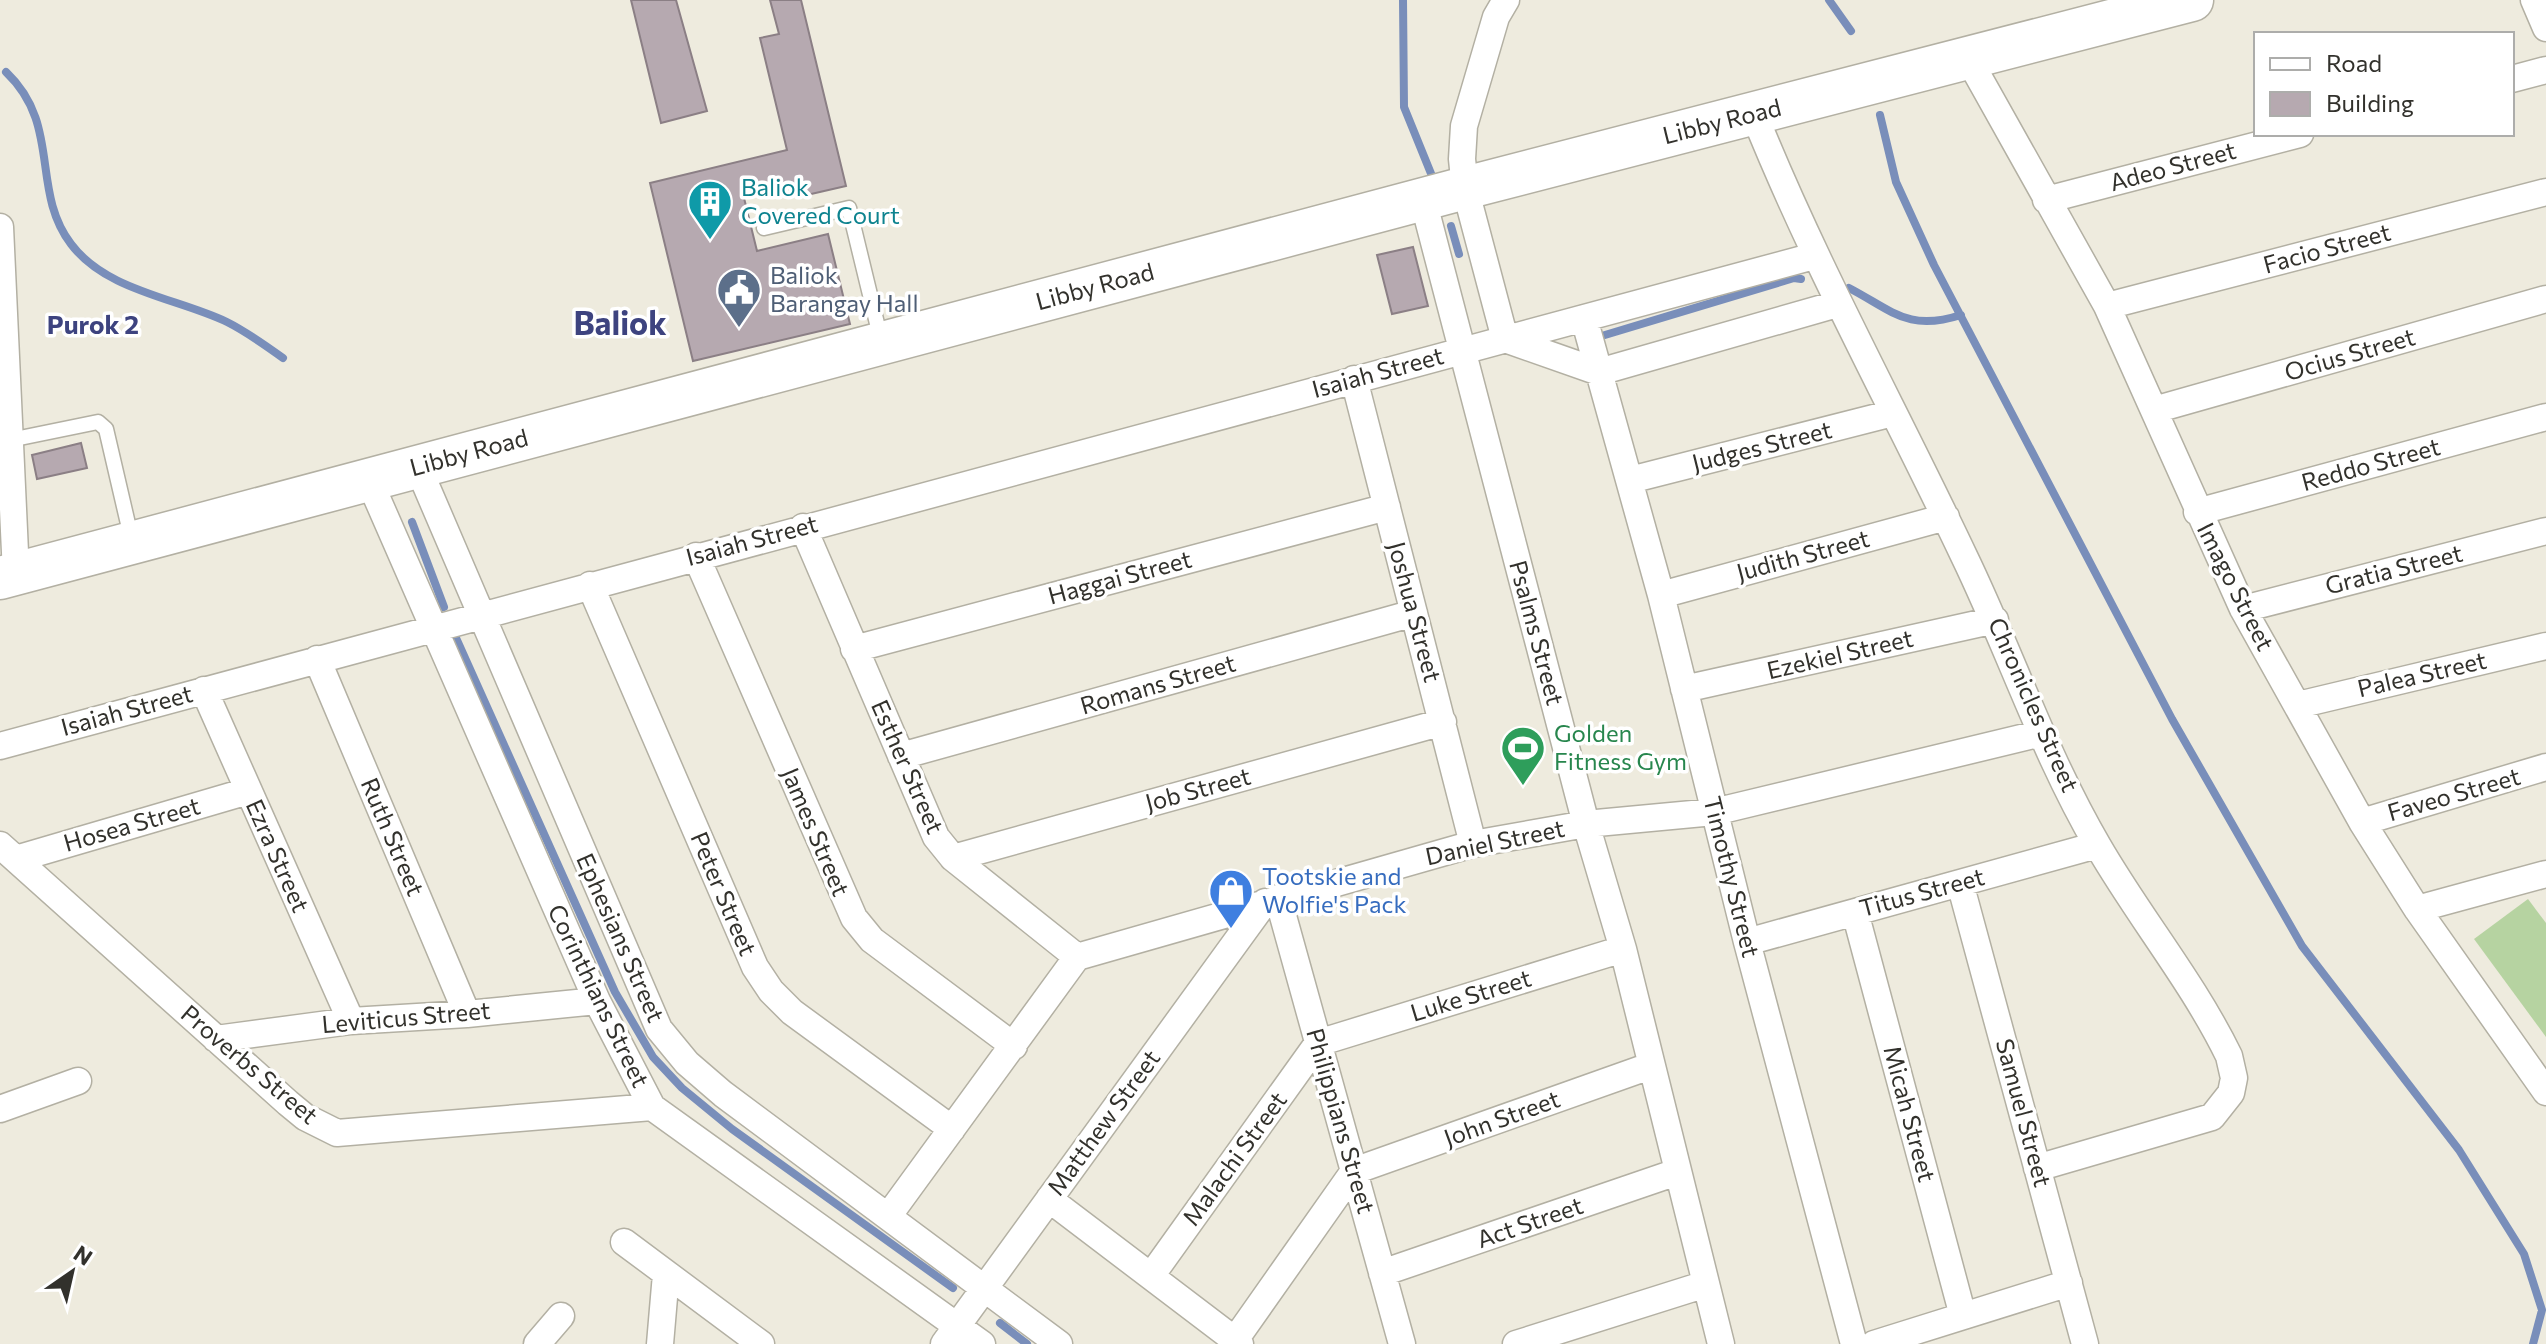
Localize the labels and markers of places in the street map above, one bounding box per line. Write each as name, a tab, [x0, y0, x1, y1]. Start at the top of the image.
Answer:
place label: Baliok Covered Court	[741, 172, 900, 229]
building icon: Baliok Covered Court	[686, 178, 734, 241]
place label: Baliok Barangay Hall	[770, 260, 919, 317]
public building icon: Baliok Barangay Hall	[715, 266, 763, 329]
place label: Golden Fitness Gym	[1554, 718, 1687, 775]
sports icon: Golden Fitness Gym	[1499, 724, 1547, 787]
place label: Tootskie and Wolfie's Pack	[1262, 861, 1406, 918]
shop icon: Tootskie and Wolfie's Pack	[1207, 867, 1255, 930]

